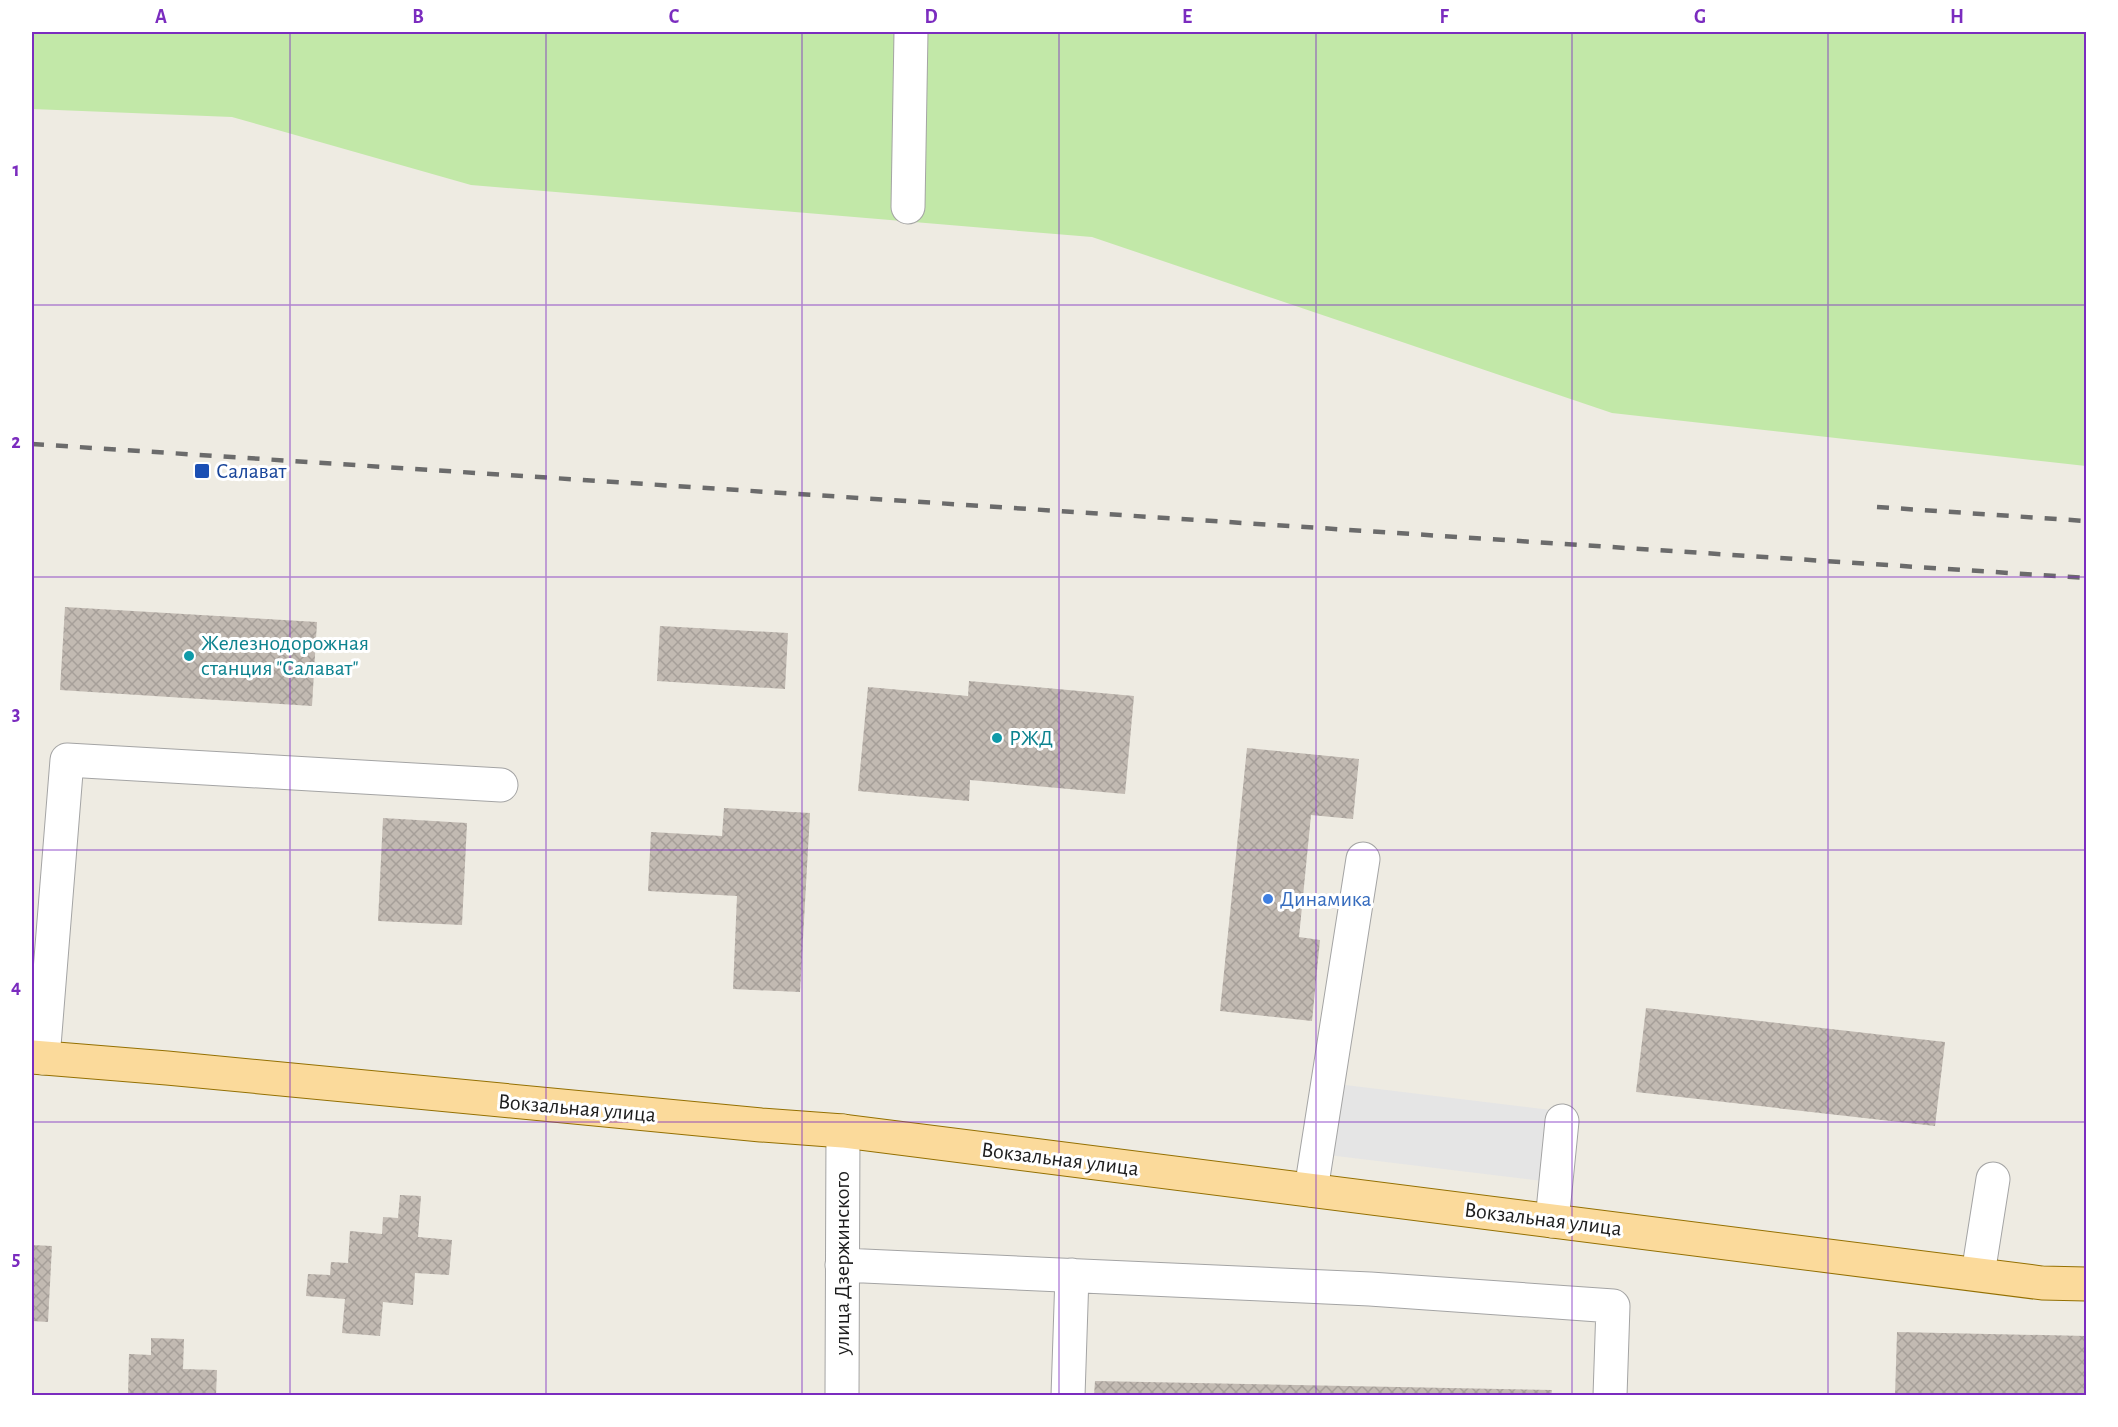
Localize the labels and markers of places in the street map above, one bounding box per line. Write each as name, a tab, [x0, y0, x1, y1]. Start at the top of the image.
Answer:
place label: Салават	[216, 460, 288, 482]
marker: Салават	[193, 462, 211, 480]
place label: Железнодорожная станция "Салават"	[201, 632, 369, 679]
marker: Железнодорожная станция "Салават"	[182, 649, 196, 663]
place label: РЖД	[1009, 727, 1053, 749]
marker: РЖД	[990, 731, 1004, 745]
place label: Динамика	[1280, 888, 1372, 910]
marker: Динамика	[1261, 892, 1275, 906]

